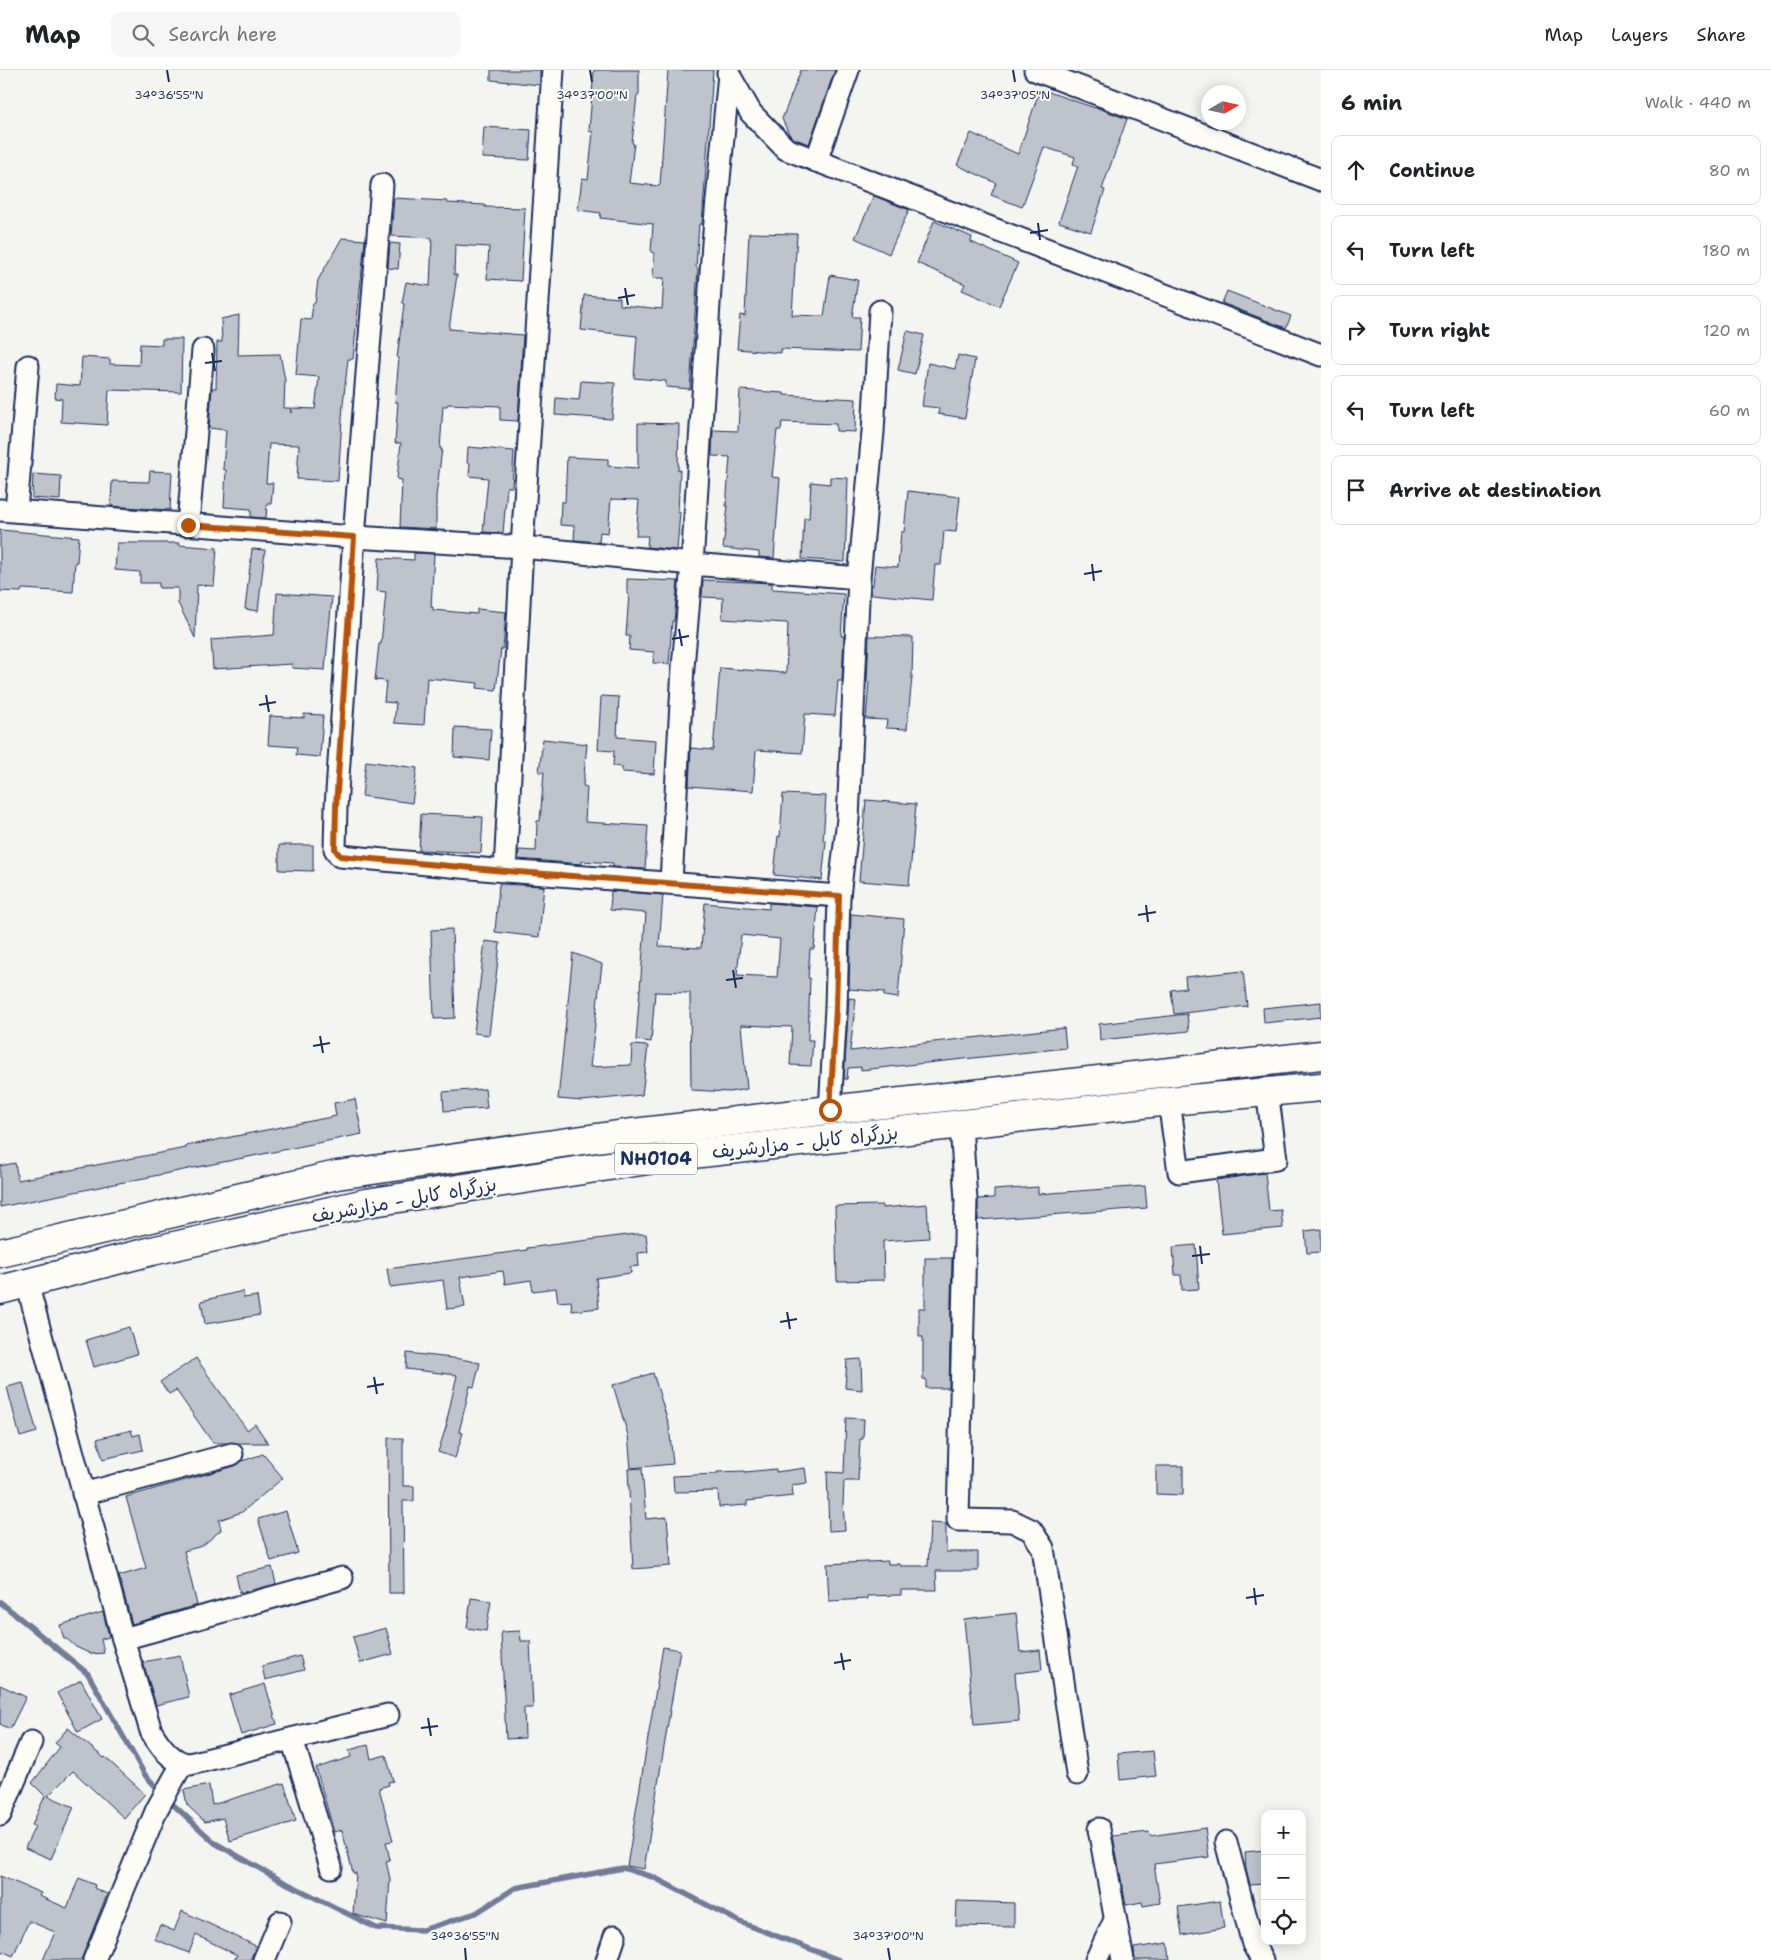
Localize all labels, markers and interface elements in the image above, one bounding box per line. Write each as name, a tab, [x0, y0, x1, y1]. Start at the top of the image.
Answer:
search box	[111, 12, 461, 57]
text: Map	[25, 19, 81, 51]
icon: search	[129, 21, 157, 49]
text: Search here	[169, 22, 277, 47]
text: Map	[1545, 23, 1583, 47]
text: Layers	[1611, 23, 1668, 47]
text: Share	[1696, 23, 1746, 47]
north arrow	[1201, 85, 1246, 130]
text: 34°36'55"N	[134, 87, 204, 103]
text: 34°37'00"N	[556, 87, 628, 103]
text: 34°37'05"N	[980, 87, 1050, 103]
text: 6 min	[1341, 89, 1402, 117]
text: Walk · 440 m	[1645, 92, 1751, 113]
icon: ahead	[1342, 156, 1370, 184]
text: Continue	[1389, 158, 1475, 183]
text: 80 m	[1709, 160, 1750, 181]
icon: left	[1342, 236, 1370, 264]
text: Turn left	[1389, 238, 1475, 263]
text: 180 m	[1702, 240, 1750, 261]
icon: right	[1342, 316, 1370, 344]
text: Turn right	[1389, 318, 1490, 343]
text: 120 m	[1703, 320, 1750, 341]
icon: left	[1342, 396, 1370, 424]
text: Turn left	[1389, 398, 1475, 423]
text: 60 m	[1709, 400, 1750, 421]
icon: arrive	[1342, 476, 1370, 504]
text: Arrive at destination	[1389, 478, 1601, 503]
route end	[177, 514, 200, 537]
route start	[819, 1099, 842, 1122]
street label: بزرگراه کابل - مزارشریف	[711, 1120, 899, 1164]
road number: NH0104	[615, 1144, 697, 1174]
street label: بزرگراه کابل - مزارشریف	[310, 1171, 498, 1229]
map controls	[1261, 1810, 1306, 1945]
button: +	[1261, 1810, 1306, 1855]
button: −	[1261, 1855, 1306, 1900]
button: locate	[1261, 1900, 1306, 1945]
text: 34°36'55"N	[430, 1928, 500, 1944]
text: 34°37'00"N	[852, 1928, 924, 1944]

